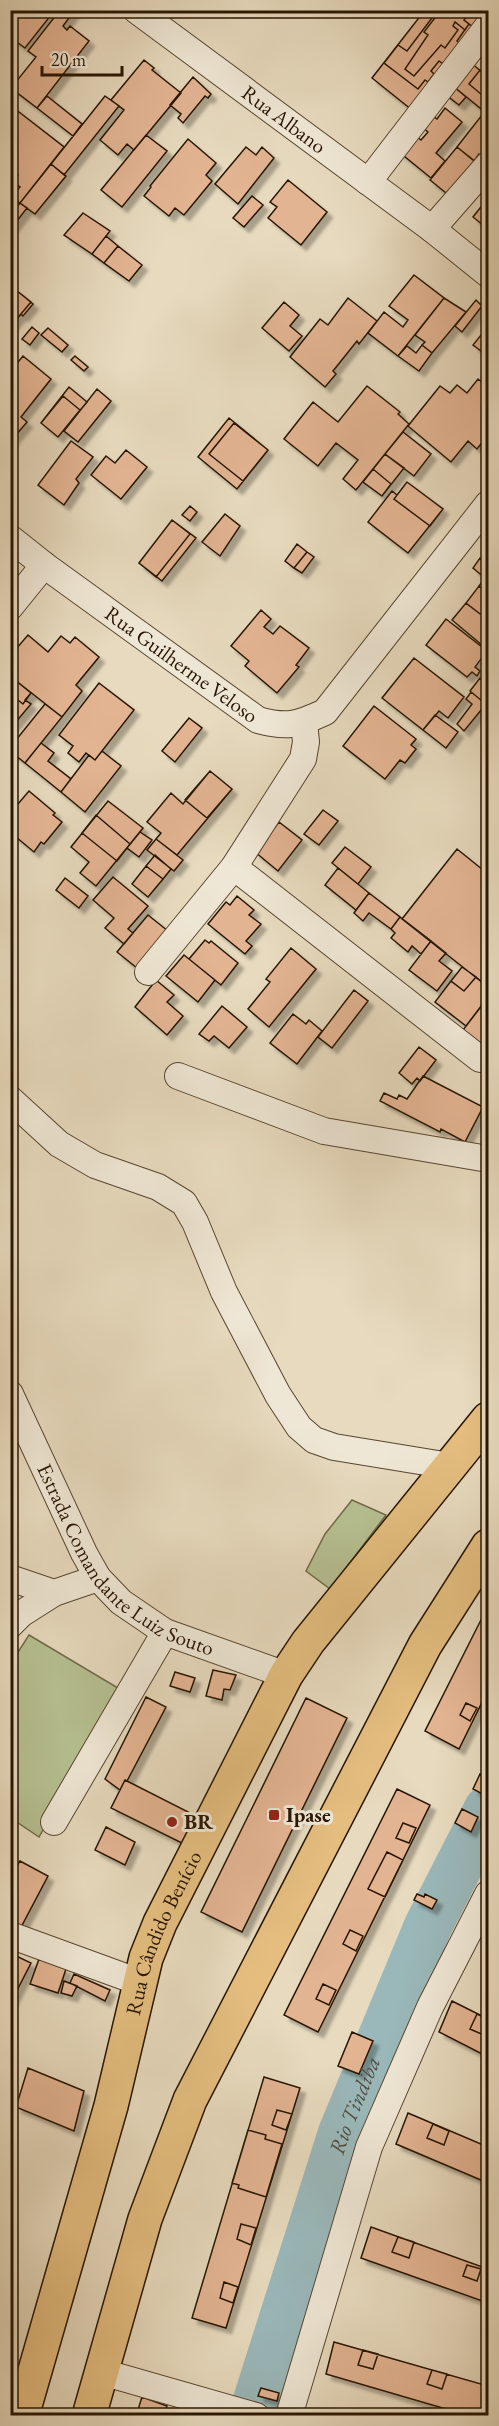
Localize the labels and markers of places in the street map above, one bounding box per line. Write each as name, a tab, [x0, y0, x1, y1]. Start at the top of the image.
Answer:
place label: Ipase	[286, 1801, 331, 1828]
place label: BR	[184, 1808, 214, 1835]
marker: Ipase	[267, 1808, 281, 1822]
marker: BR	[165, 1815, 179, 1829]

